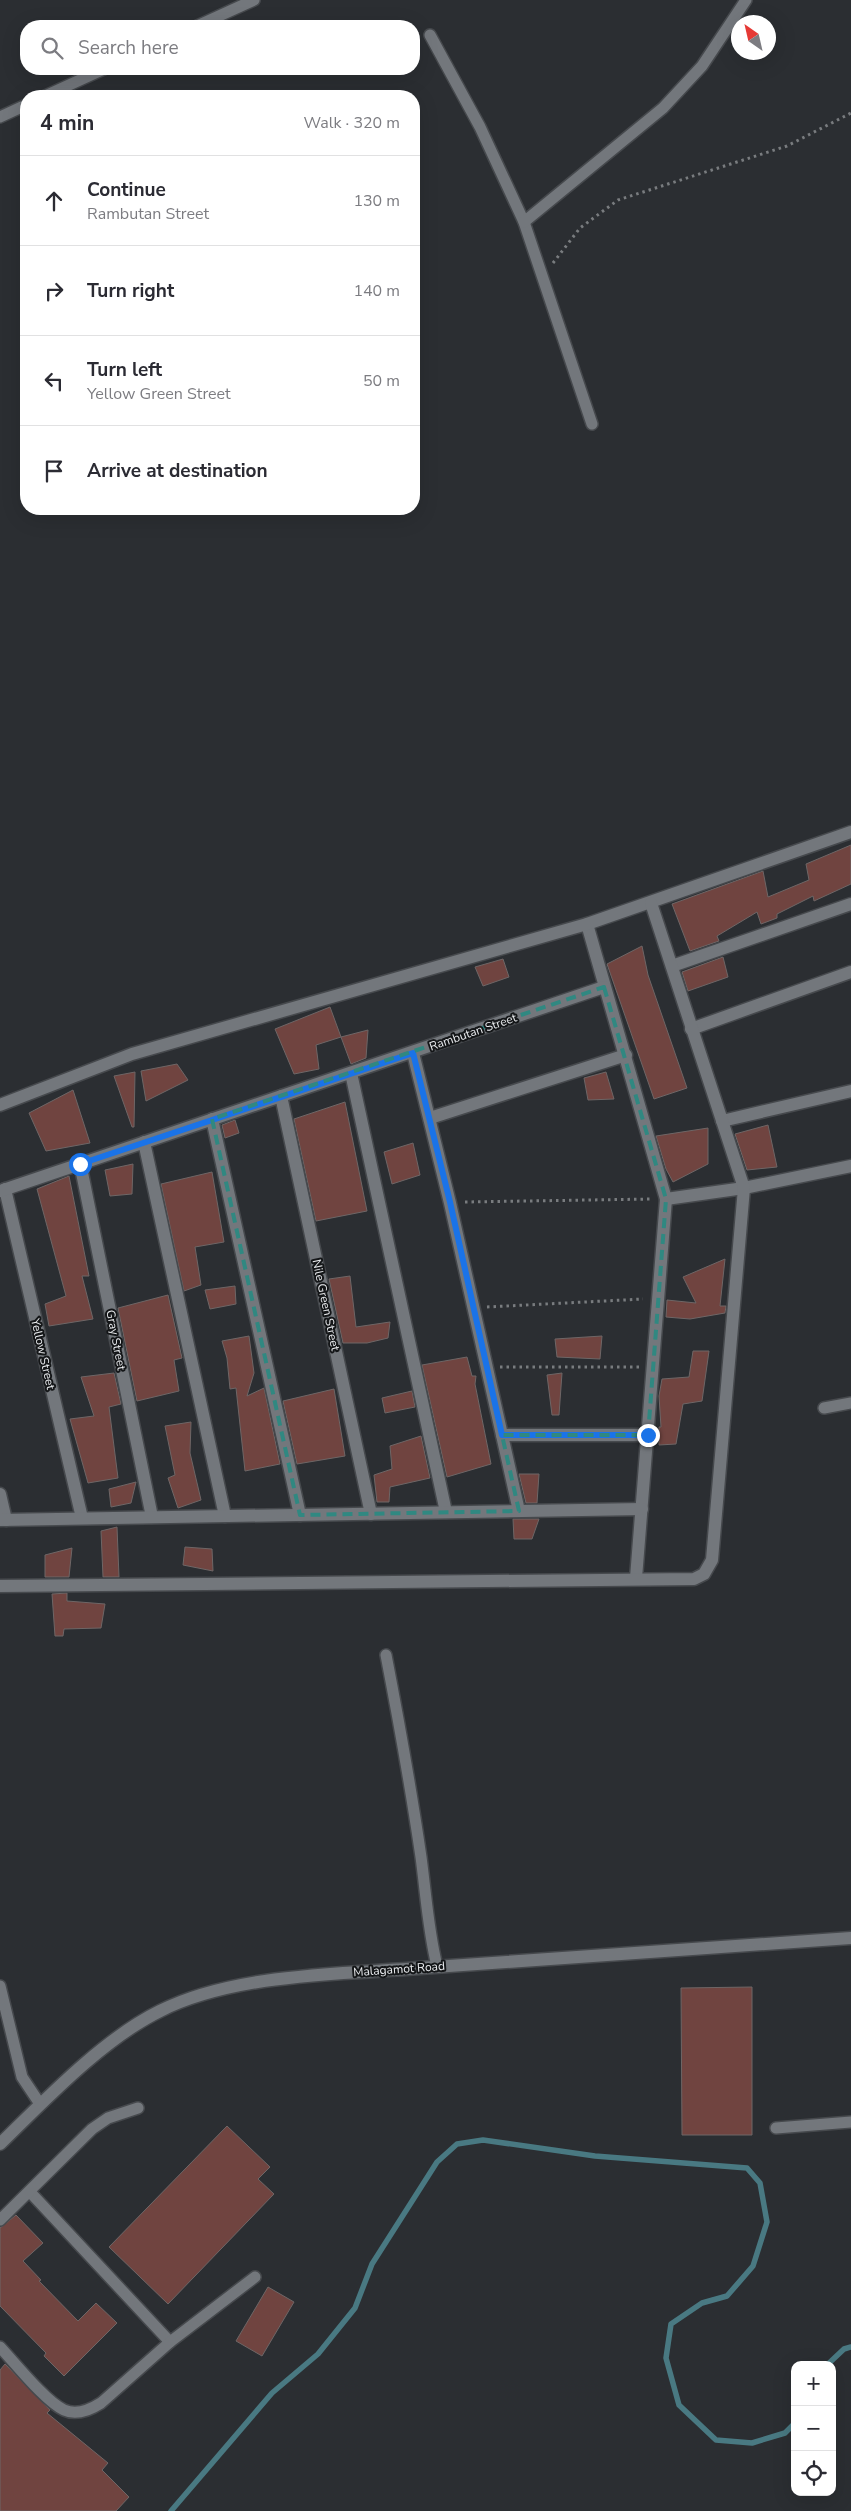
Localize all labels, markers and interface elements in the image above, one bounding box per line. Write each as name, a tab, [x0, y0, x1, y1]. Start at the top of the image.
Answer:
north arrow	[731, 15, 776, 60]
search box	[20, 20, 420, 75]
icon: search	[38, 34, 66, 62]
text: Search here	[78, 35, 179, 61]
text: 4 min	[40, 109, 94, 137]
text: Walk · 320 m	[304, 112, 400, 134]
text: Continue	[87, 177, 166, 203]
icon: ahead	[40, 187, 68, 215]
text: 130 m	[353, 190, 400, 212]
text: Rambutan Street	[87, 203, 209, 225]
icon: right	[40, 277, 68, 305]
text: Turn right	[87, 278, 174, 304]
text: 140 m	[353, 280, 400, 302]
text: Turn left	[87, 357, 162, 383]
icon: left	[40, 367, 68, 395]
text: 50 m	[363, 370, 400, 392]
text: Yellow Green Street	[87, 383, 231, 405]
icon: arrive	[40, 457, 68, 485]
text: Arrive at destination	[87, 458, 268, 484]
street label: Rambutan Street	[427, 1009, 520, 1054]
route start	[69, 1153, 92, 1176]
street label: Nile Green Street	[309, 1258, 344, 1353]
street label: Gray Street	[102, 1308, 130, 1372]
street label: Yellow Street	[27, 1316, 59, 1392]
route end	[637, 1424, 660, 1447]
street label: Malagamot Road	[353, 1958, 445, 1980]
map controls	[791, 2361, 836, 2496]
button: +	[791, 2361, 836, 2406]
button: −	[791, 2406, 836, 2451]
button: locate	[791, 2451, 836, 2496]

